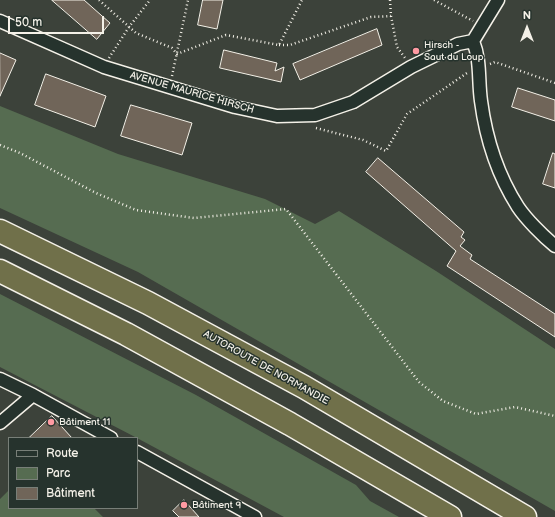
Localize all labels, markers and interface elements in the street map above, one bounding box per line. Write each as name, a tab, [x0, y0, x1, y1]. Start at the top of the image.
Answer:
scale bar	[10, 8, 106, 34]
north arrow	[507, 8, 547, 48]
text: N	[523, 9, 531, 22]
text: 50 m	[15, 15, 42, 30]
place label: Hirsch - Saut du Loup	[424, 39, 483, 62]
marker: Hirsch - Saut du Loup	[411, 46, 421, 56]
street label: AVENUE MAURICE HIRSCH	[129, 70, 255, 116]
street label: AUTOROUTE DE NORMANDIE	[201, 328, 331, 408]
place label: Bâtiment 11	[59, 416, 110, 428]
marker: Bâtiment 11	[46, 417, 56, 427]
legend	[8, 437, 138, 509]
text: Route	[46, 446, 78, 461]
text: Parc	[46, 466, 70, 481]
text: Bâtiment	[46, 486, 95, 501]
place label: Bâtiment 9	[192, 499, 241, 511]
marker: Bâtiment 9	[179, 500, 189, 510]

